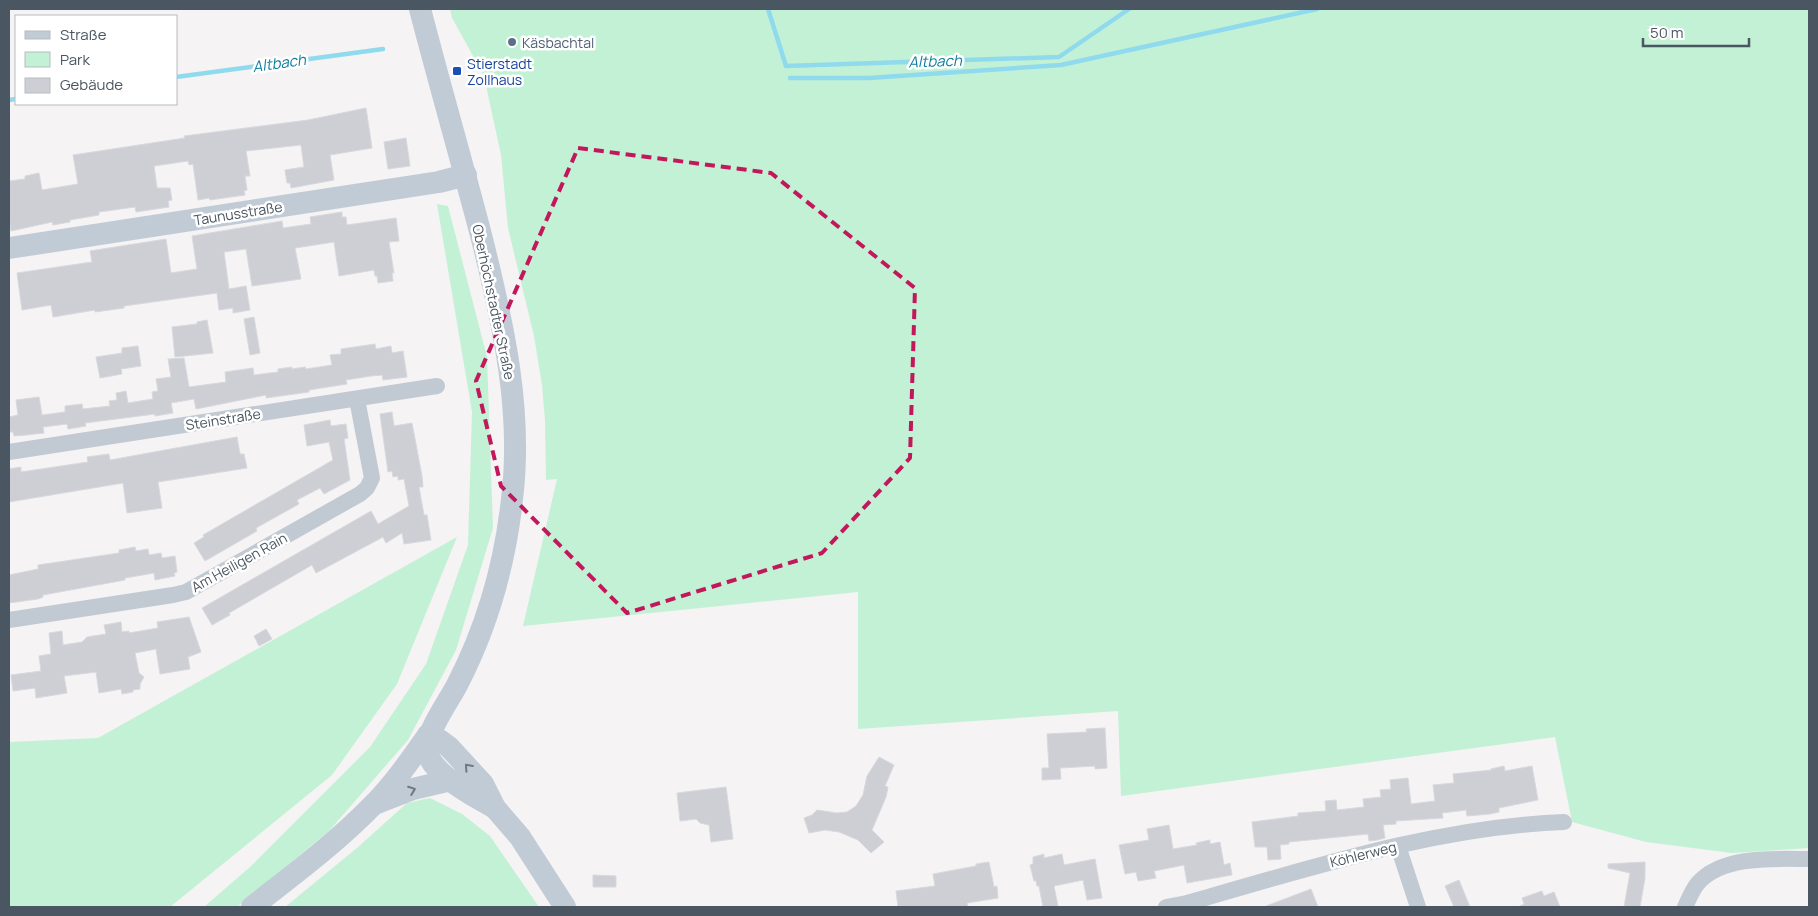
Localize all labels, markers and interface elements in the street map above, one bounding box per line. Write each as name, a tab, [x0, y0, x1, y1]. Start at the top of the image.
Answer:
legend	[15, 15, 178, 105]
scale bar	[1643, 15, 1749, 47]
text: 50 m	[1650, 22, 1684, 43]
text: Straße	[60, 24, 107, 45]
place label: Käsbachtal	[522, 33, 594, 52]
marker: Käsbachtal	[506, 36, 518, 48]
text: Park	[60, 49, 90, 70]
water label: Altbach	[251, 49, 308, 77]
water label: Altbach	[908, 50, 963, 72]
place label: Stierstadt Zollhaus	[467, 54, 532, 89]
marker: Stierstadt Zollhaus	[451, 65, 463, 77]
text: Gebäude	[60, 74, 123, 95]
street label: Taunusstraße	[192, 197, 284, 229]
street label: Oberhöchstadter Straße	[468, 223, 520, 381]
street label: Steinstraße	[184, 404, 262, 434]
street label: Am Heiligen Rain	[188, 528, 290, 596]
one-way arrow	[465, 764, 474, 773]
one-way arrow	[407, 785, 415, 795]
street label: Köhlerweg	[1328, 837, 1398, 871]

